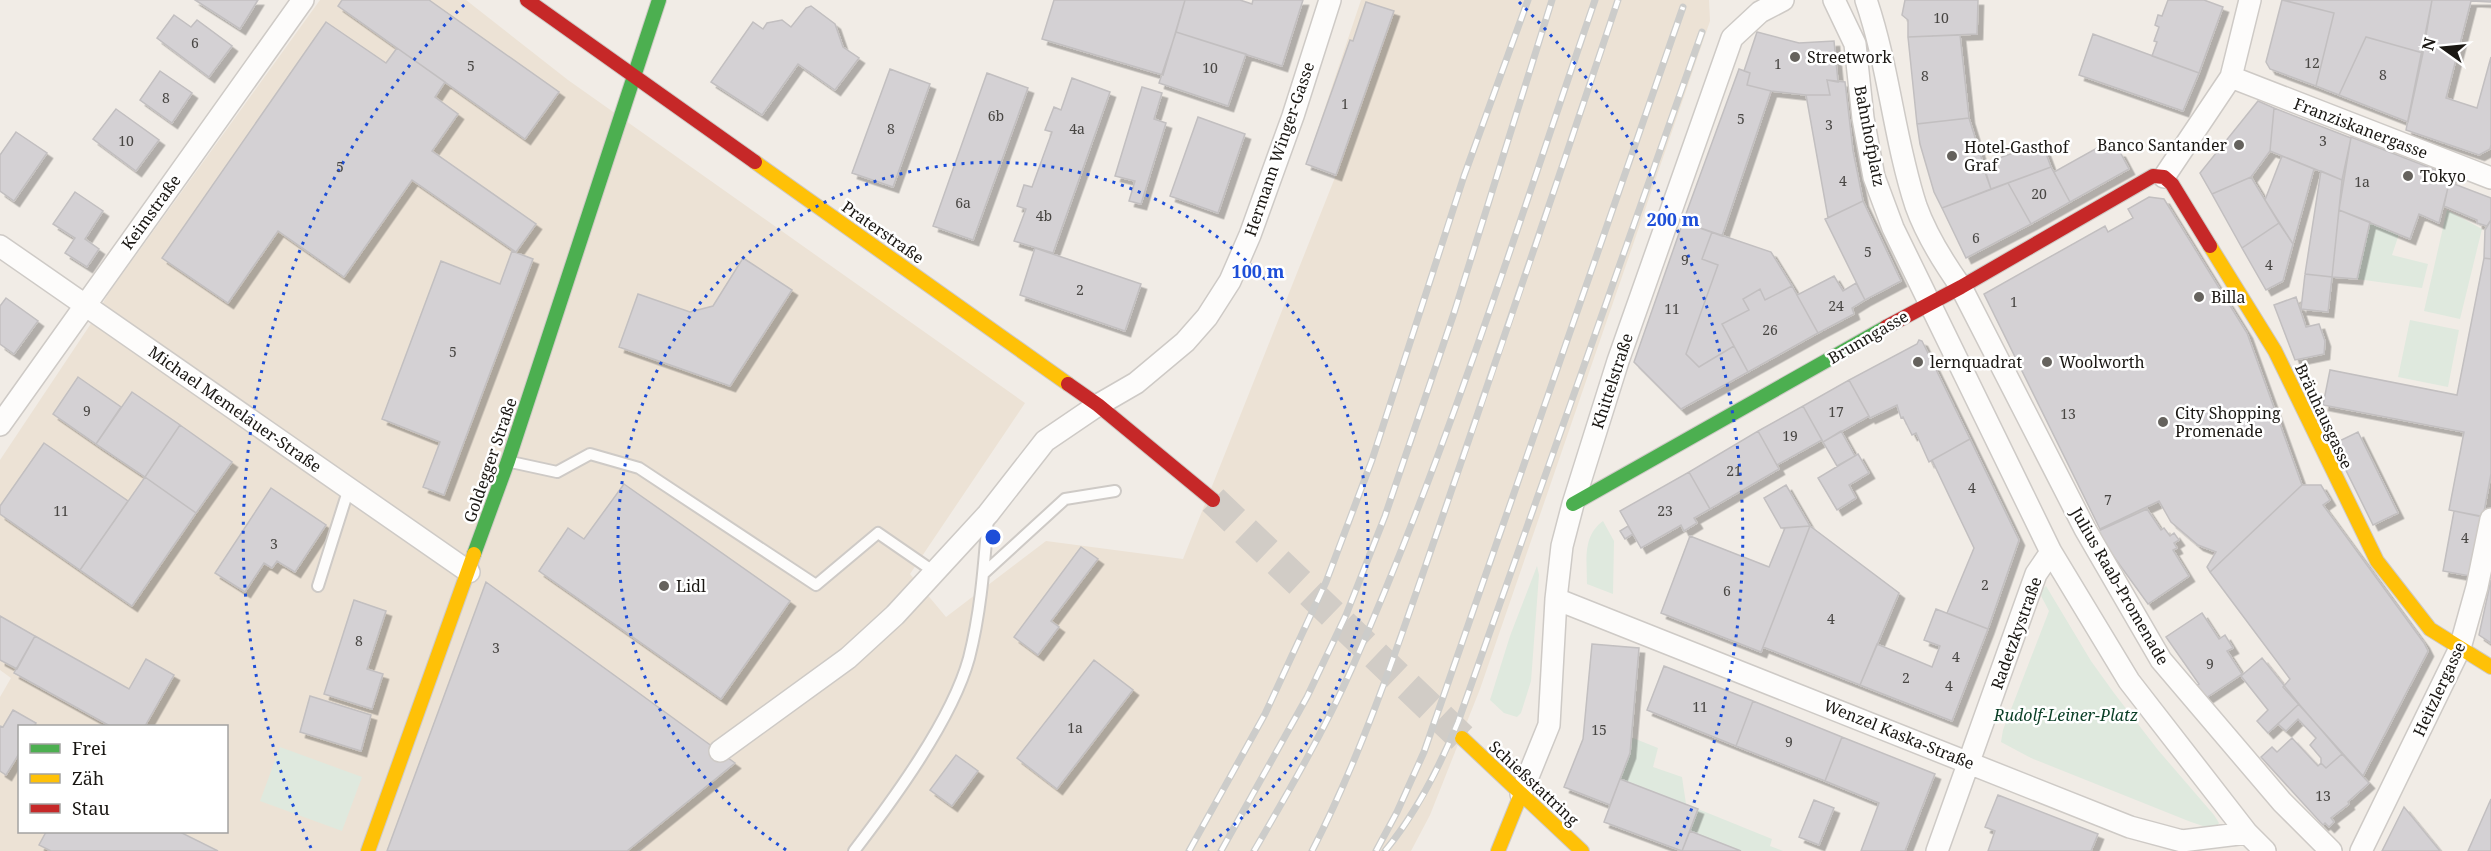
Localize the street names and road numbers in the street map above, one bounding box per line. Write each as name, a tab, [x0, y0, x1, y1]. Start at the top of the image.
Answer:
street label: Hermann Winger-Gasse	[1239, 59, 1319, 239]
street label: Bahnhofplatz	[1849, 83, 1891, 189]
street label: Franziskanergasse	[2291, 92, 2431, 164]
street label: Keimstraße	[116, 170, 186, 254]
street label: Praterstraße	[838, 196, 928, 268]
street label: Brunngasse	[1824, 305, 1912, 369]
street label: Khittelstraße	[1586, 330, 1638, 432]
street label: Michael Memelauer-Straße	[144, 341, 326, 477]
street label: Bräuhausgasse	[2290, 360, 2358, 472]
street label: Goldegger Straße	[458, 395, 522, 525]
street label: Julius Raab-Promenade	[2065, 502, 2174, 669]
street label: Radetzkystraße	[1985, 574, 2047, 692]
street label: Heitzlergasse	[2408, 638, 2470, 740]
street label: Wenzel Kaska-Straße	[1820, 694, 1978, 774]
street label: Schießstattring	[1484, 736, 1584, 831]

